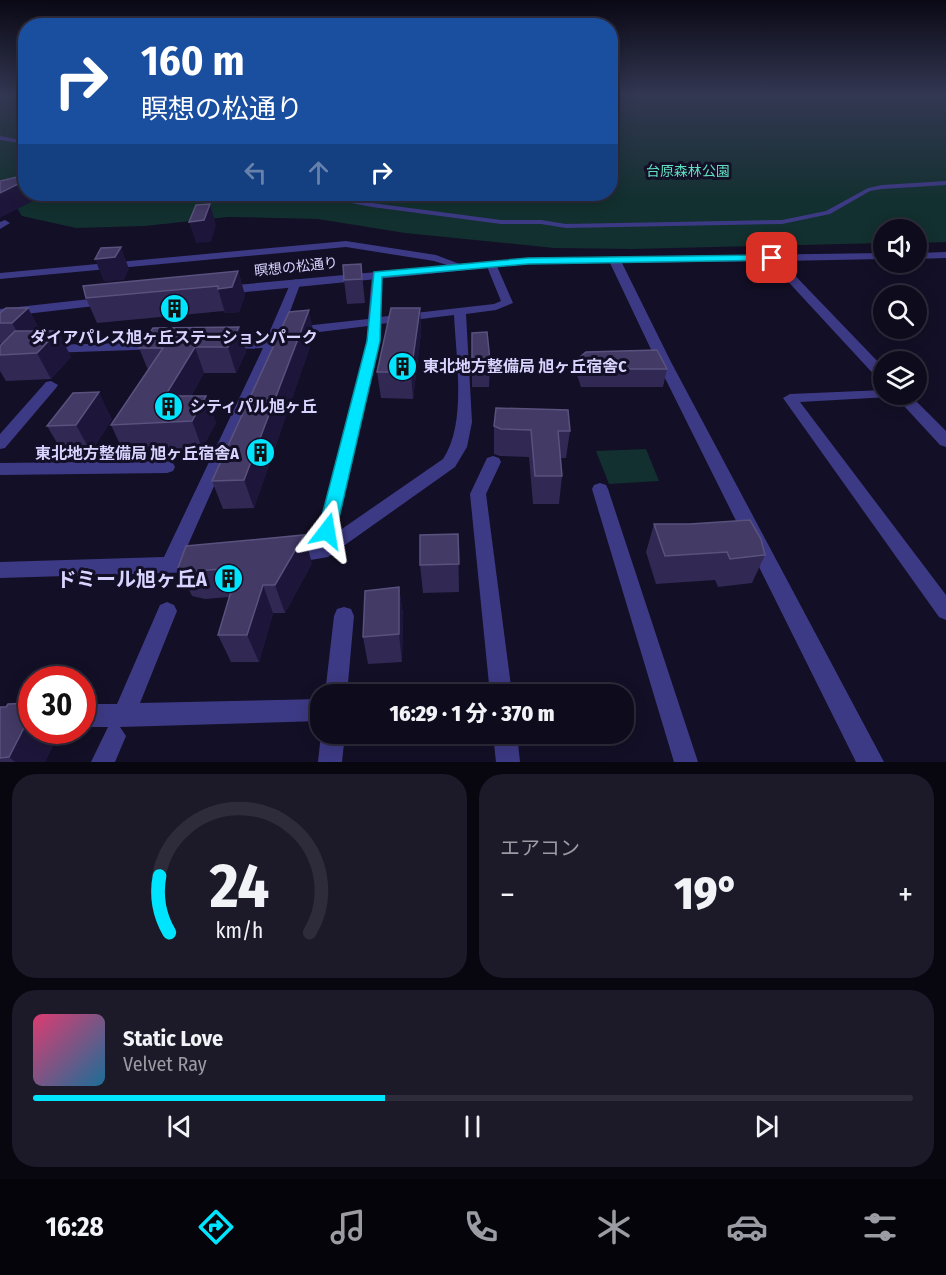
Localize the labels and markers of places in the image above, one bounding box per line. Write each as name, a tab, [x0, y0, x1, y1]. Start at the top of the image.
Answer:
pin	[746, 232, 797, 283]
building icon: ダイアパレス旭ヶ丘ステーションパーク	[158, 293, 190, 325]
place label: ダイアパレス旭ヶ丘ステーションパーク	[30, 328, 318, 347]
building icon: 東北地方整備局 旭ヶ丘宿舎C	[386, 350, 418, 382]
place label: 東北地方整備局 旭ヶ丘宿舎C	[423, 357, 627, 376]
building icon: シティパル旭ヶ丘	[153, 390, 185, 422]
place label: シティパル旭ヶ丘	[190, 397, 317, 416]
building icon: 東北地方整備局 旭ヶ丘宿舎A	[244, 437, 276, 469]
place label: 東北地方整備局 旭ヶ丘宿舎A	[35, 444, 239, 463]
building icon: ドミール旭ヶ丘A	[212, 563, 244, 595]
place label: ドミール旭ヶ丘A	[56, 567, 208, 591]

